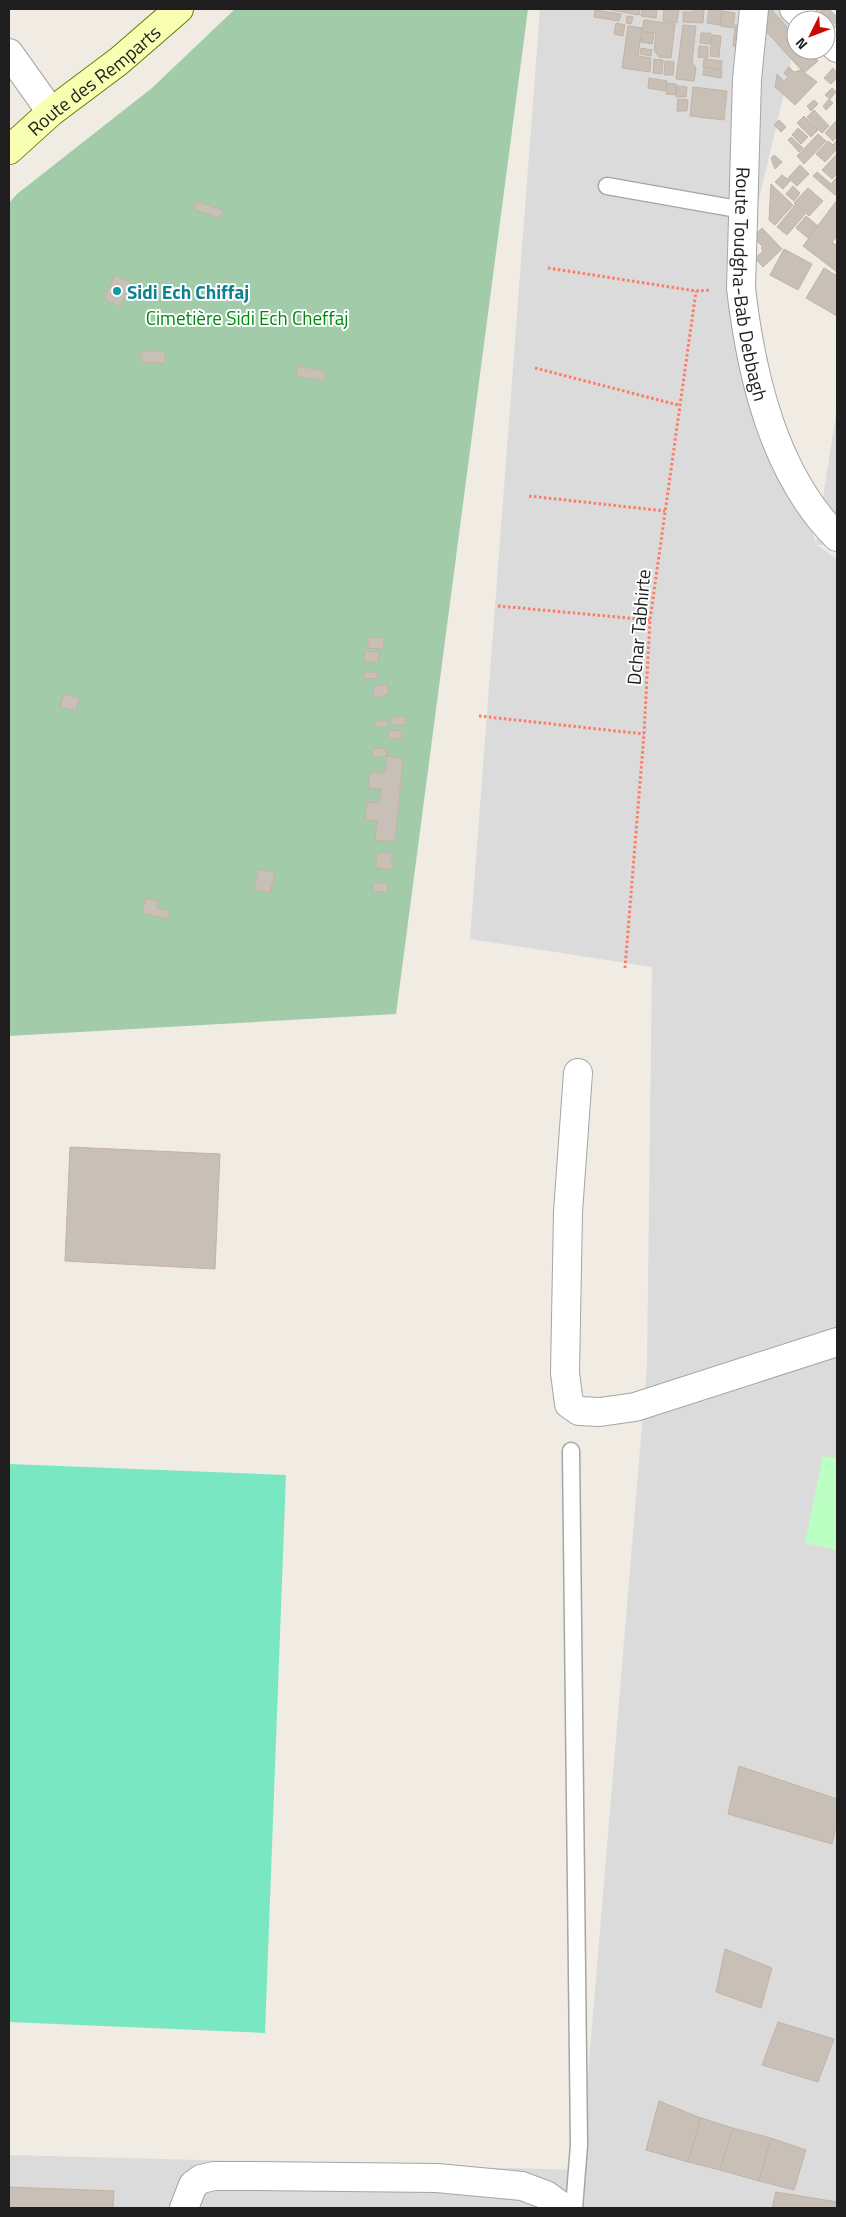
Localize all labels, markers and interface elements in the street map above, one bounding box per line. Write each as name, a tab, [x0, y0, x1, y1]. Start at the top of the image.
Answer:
north arrow	[786, 10, 836, 60]
street label: Route des Remparts	[20, 17, 167, 142]
text: N	[790, 33, 812, 55]
street label: Route Toudgha-Bab Debbagh	[726, 167, 776, 404]
place label: Sidi Ech Chiffaj	[127, 277, 249, 306]
marker: Sidi Ech Chiffaj	[111, 285, 123, 297]
park label: Cimetière Sidi Ech Cheffaj	[146, 303, 348, 332]
street label: Dchar Tabhirte	[618, 568, 658, 686]

